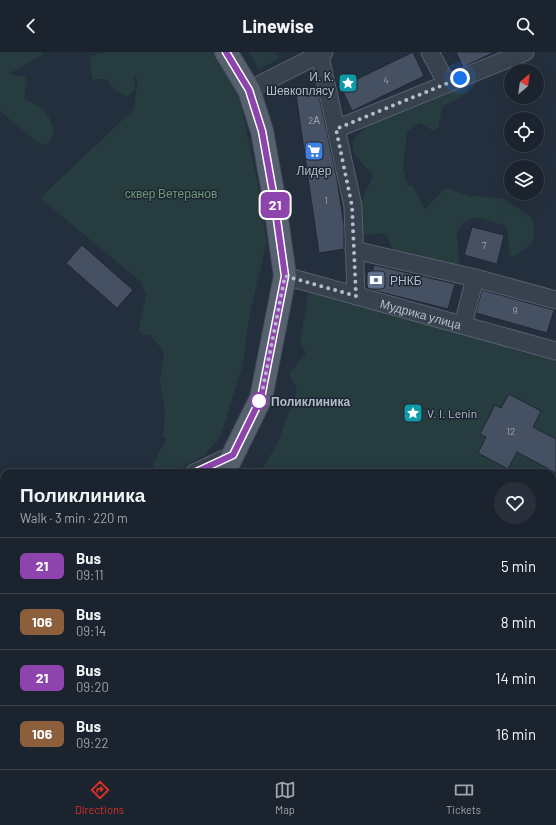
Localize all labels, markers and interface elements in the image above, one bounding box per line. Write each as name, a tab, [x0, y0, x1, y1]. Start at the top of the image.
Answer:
icon: back	[20, 15, 42, 37]
text: Linewise	[242, 15, 314, 37]
icon: search	[514, 15, 536, 37]
north arrow	[504, 64, 544, 104]
map controls	[504, 64, 544, 200]
your location	[450, 68, 470, 88]
place label: И. К. Шевкоплясу	[266, 69, 334, 98]
place icon: И. К. Шевкоплясу	[337, 72, 359, 94]
house number: 4	[383, 74, 389, 86]
button: locate	[504, 112, 544, 152]
house number: 2А	[308, 114, 320, 126]
supermarket icon: Лидер	[303, 140, 325, 162]
button: layers	[504, 160, 544, 200]
place label: Лидер	[297, 163, 332, 178]
park label: сквер Ветеранов	[125, 186, 217, 201]
line badge: 21	[257, 192, 293, 218]
house number: 1	[324, 194, 328, 206]
text: 21	[269, 196, 281, 213]
house number: 7	[482, 239, 487, 251]
bank icon: РНКБ	[365, 269, 387, 291]
place label: РНКБ	[390, 273, 422, 287]
street label: Мудрика улица	[379, 296, 463, 332]
house number: 9	[512, 304, 518, 316]
marker: Поликлиника	[250, 392, 268, 410]
place label: Поликлиника	[271, 394, 350, 408]
place icon: V. I. Lenin	[402, 402, 424, 424]
place label: V. I. Lenin	[427, 406, 477, 420]
house number: 12	[507, 425, 515, 437]
button: heart	[494, 482, 536, 524]
text: Поликлиника	[20, 483, 145, 506]
text: Walk · 3 min · 220 m	[20, 510, 128, 526]
text: Bus	[76, 549, 101, 567]
text: 21	[36, 557, 48, 574]
text: 5 min	[501, 557, 536, 575]
text: 09:11	[76, 567, 104, 583]
text: Bus	[76, 605, 101, 623]
text: 106	[32, 613, 52, 630]
text: 8 min	[501, 613, 536, 631]
text: 09:14	[76, 623, 106, 639]
text: Bus	[76, 661, 101, 679]
text: 21	[36, 669, 48, 686]
text: 14 min	[495, 669, 536, 687]
text: 09:20	[76, 679, 109, 695]
text: Bus	[76, 717, 101, 735]
text: 106	[32, 725, 52, 742]
text: 16 min	[496, 725, 536, 743]
text: 09:22	[76, 735, 108, 751]
tab: Directions	[75, 779, 124, 816]
tab: Map	[274, 779, 296, 816]
tab: Tickets	[446, 779, 481, 816]

